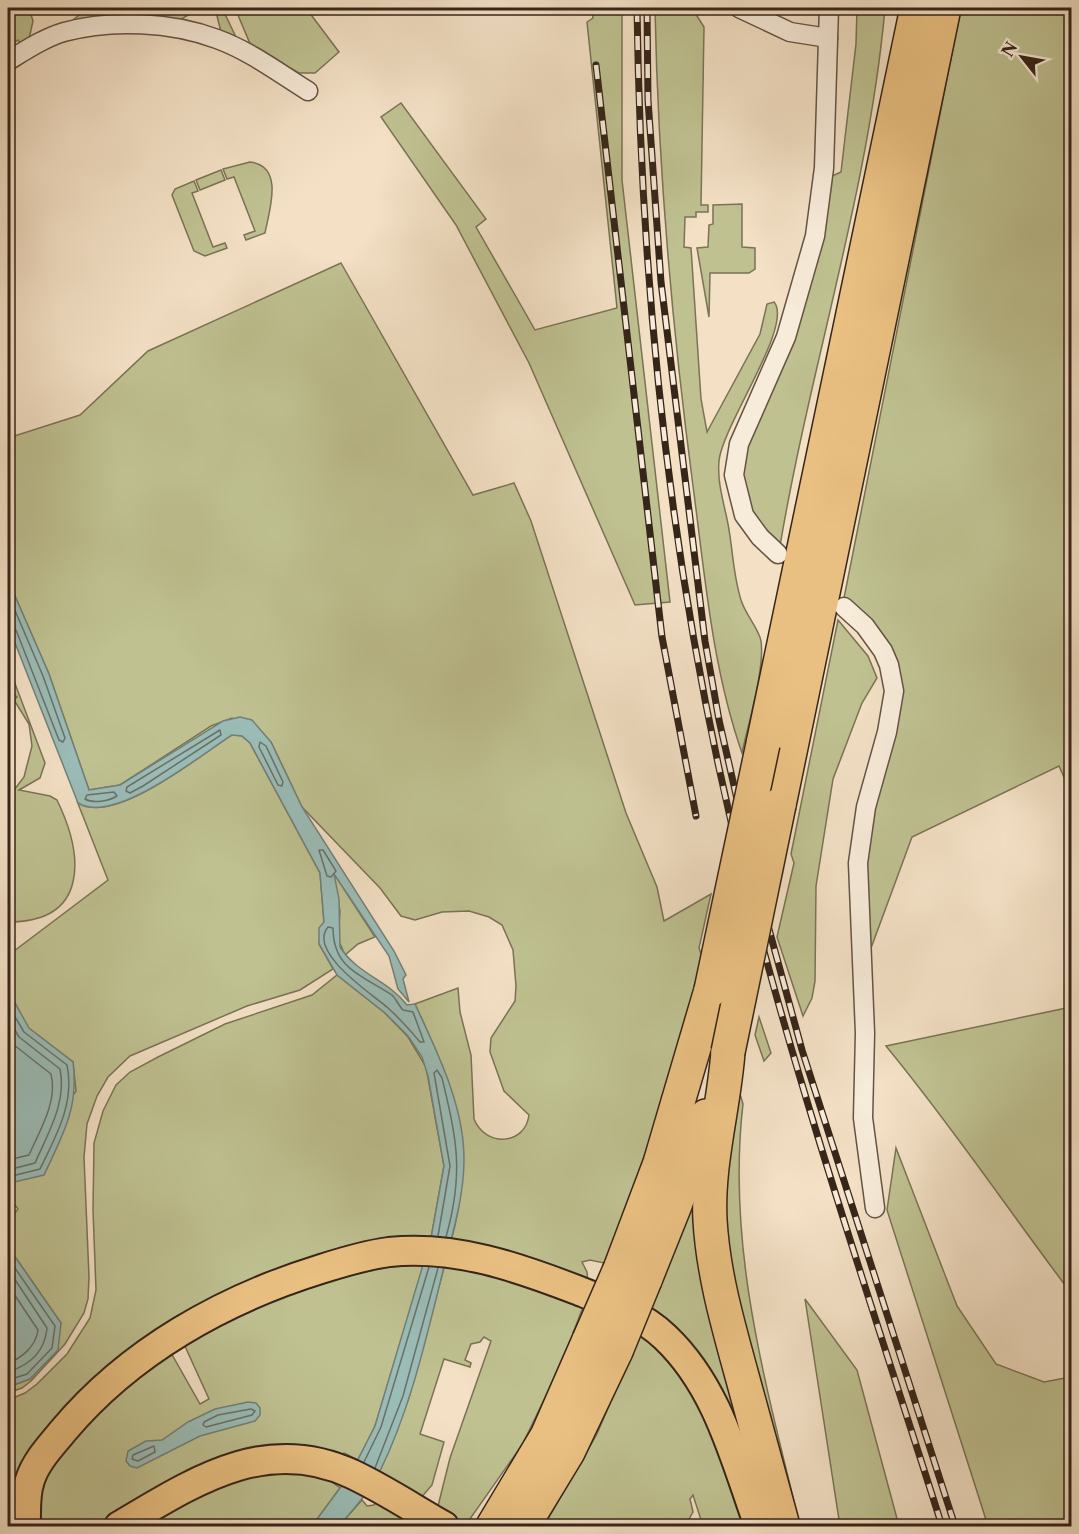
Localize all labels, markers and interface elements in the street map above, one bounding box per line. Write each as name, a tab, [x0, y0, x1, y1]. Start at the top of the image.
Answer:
north arrow	[992, 27, 1052, 87]
text: N	[997, 38, 1021, 60]

